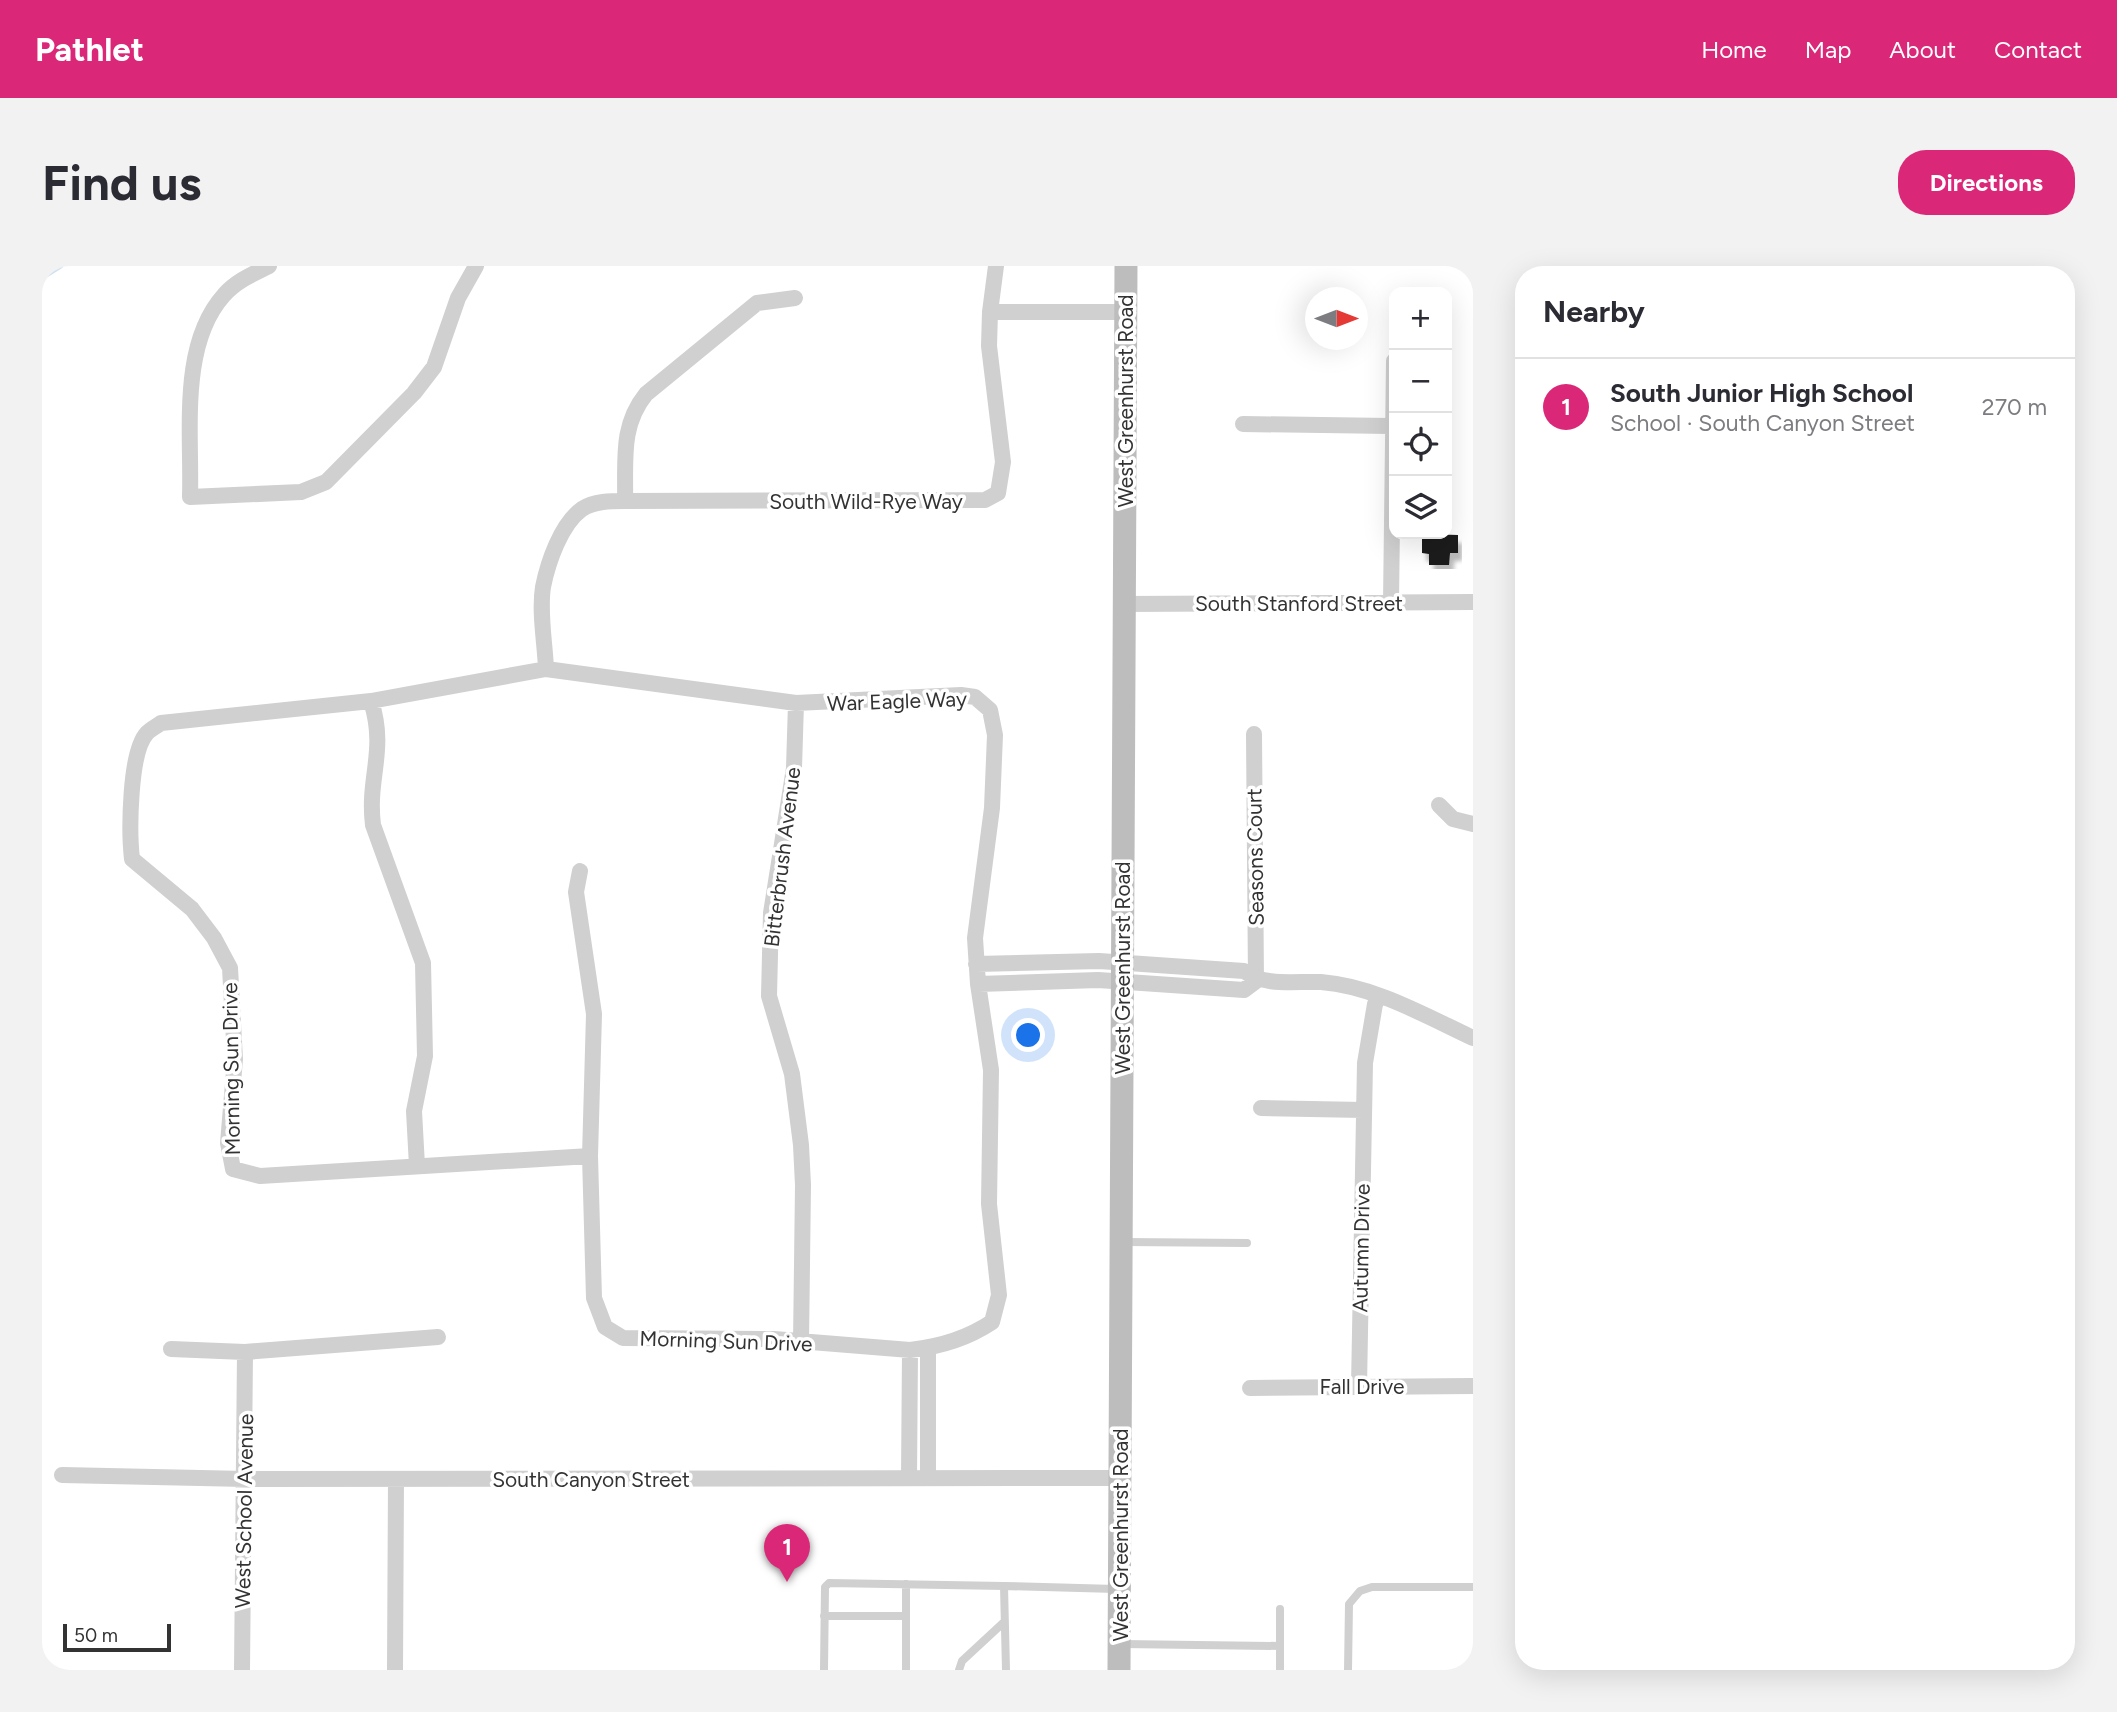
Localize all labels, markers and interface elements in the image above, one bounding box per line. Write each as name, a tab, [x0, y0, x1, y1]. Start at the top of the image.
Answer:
text: Pathlet	[35, 30, 144, 69]
text: Home	[1701, 35, 1767, 64]
text: Map	[1805, 35, 1851, 64]
text: About	[1889, 35, 1956, 64]
text: Contact	[1994, 35, 2082, 64]
button: Directions	[1898, 150, 2075, 215]
text: Find us	[42, 153, 201, 212]
north arrow	[1305, 287, 1368, 350]
map controls	[1389, 287, 1452, 539]
button: +	[1389, 287, 1452, 350]
text: Nearby	[1543, 293, 1645, 330]
street label: West Greenhurst Road	[1113, 294, 1138, 508]
button: −	[1389, 350, 1452, 413]
text: South Junior High School	[1610, 377, 1913, 409]
text: 1	[1561, 393, 1571, 421]
text: 270 m	[1982, 393, 2047, 421]
text: School · South Canyon Street	[1610, 409, 1915, 437]
button: locate	[1389, 413, 1452, 476]
button: layers	[1389, 476, 1452, 539]
street label: South Wild-Rye Way	[769, 489, 963, 514]
street label: South Stanford Street	[1195, 591, 1403, 616]
street label: War Eagle Way	[827, 686, 967, 716]
street label: Bitterbrush Avenue	[759, 766, 805, 948]
street label: Seasons Court	[1241, 788, 1269, 926]
street label: West Greenhurst Road	[1110, 861, 1135, 1075]
street label: Morning Sun Drive	[217, 982, 245, 1156]
your location	[1011, 1018, 1045, 1052]
street label: Autumn Drive	[1347, 1183, 1375, 1313]
street label: Morning Sun Drive	[639, 1325, 813, 1357]
street label: Fall Drive	[1320, 1374, 1404, 1399]
street label: West School Avenue	[230, 1413, 258, 1609]
street label: West Greenhurst Road	[1108, 1428, 1133, 1642]
street label: South Canyon Street	[492, 1467, 690, 1492]
pin: 1	[764, 1524, 810, 1582]
scale bar	[63, 1621, 172, 1653]
text: 50 m	[74, 1624, 118, 1647]

